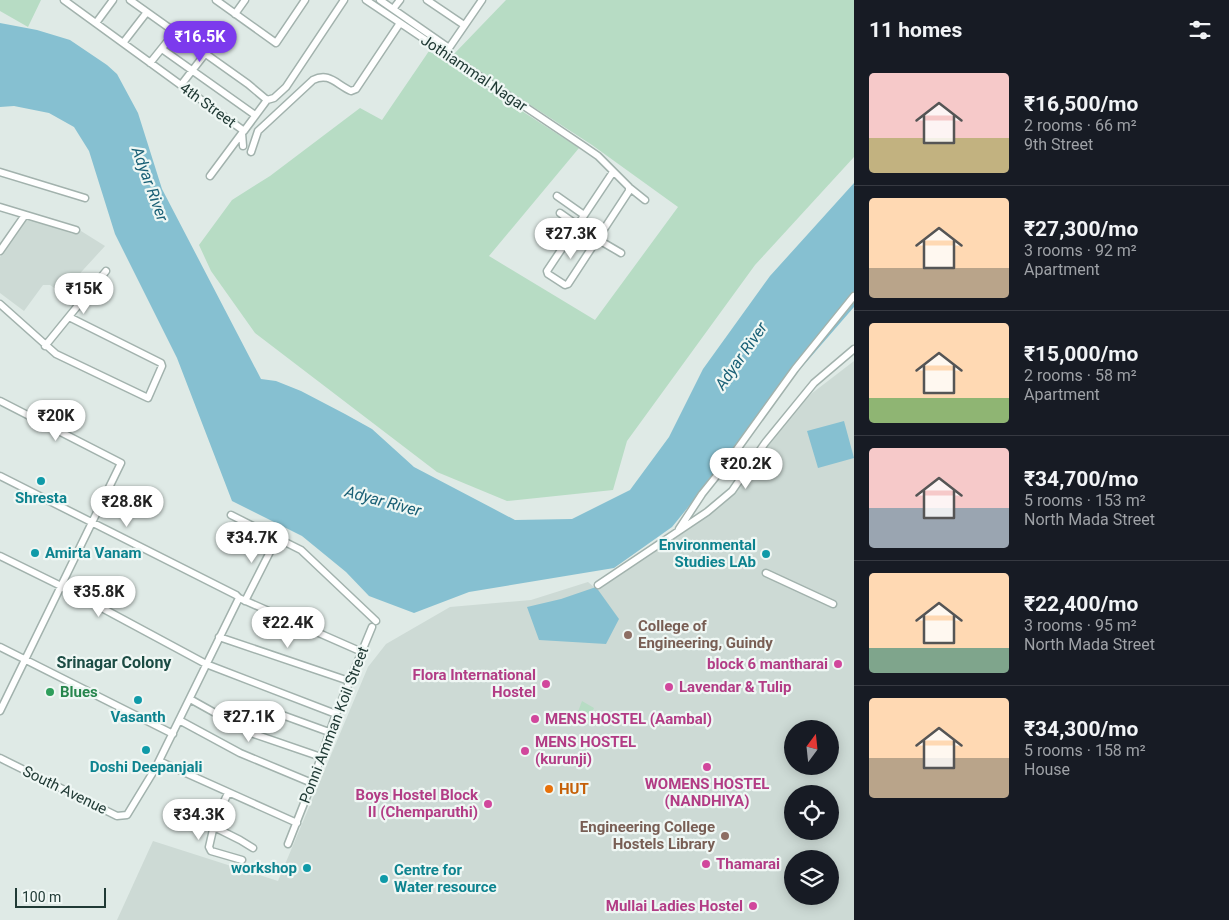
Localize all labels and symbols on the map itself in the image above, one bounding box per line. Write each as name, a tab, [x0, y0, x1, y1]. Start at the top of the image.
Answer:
pin: ₹16.5K	[159, 20, 241, 63]
street label: Jothiammal Nagar	[417, 31, 531, 115]
street label: 4th Street	[176, 79, 240, 131]
water label: Adyar River	[127, 143, 173, 225]
pin: ₹27.3K	[530, 218, 612, 260]
pin: ₹15K	[54, 272, 114, 315]
water label: Adyar River	[710, 318, 772, 394]
pin: ₹20K	[26, 400, 86, 442]
pin: ₹20.2K	[705, 448, 787, 490]
marker: Shresta	[35, 475, 47, 487]
water label: Adyar River	[342, 481, 424, 520]
pin: ₹28.8K	[86, 486, 168, 528]
place label: Shresta	[15, 489, 67, 507]
pin: ₹34.7K	[211, 522, 293, 564]
place label: Environmental Studies LAb	[659, 536, 756, 571]
place label: Amirta Vanam	[45, 544, 141, 562]
marker: Amirta Vanam	[29, 547, 41, 559]
marker: Environmental Studies LAb	[760, 548, 772, 560]
pin: ₹35.8K	[58, 576, 140, 618]
pin: ₹22.4K	[247, 606, 329, 649]
place label: College of Engineering, Guindy	[638, 617, 773, 652]
marker: College of Engineering, Guindy	[622, 629, 634, 641]
street label: Ponni Amman Koil Street	[296, 644, 372, 806]
district label: Srinagar Colony	[57, 653, 172, 672]
place label: block 6 mantharai	[707, 655, 828, 673]
marker: block 6 mantharai	[832, 658, 844, 670]
place label: Flora International Hostel	[413, 666, 536, 701]
marker: Flora International Hostel	[540, 678, 552, 690]
place label: Lavendar & Tulip	[679, 678, 791, 696]
marker: Lavendar & Tulip	[663, 681, 675, 693]
place label: Blues	[60, 683, 98, 701]
marker: Blues	[44, 686, 56, 698]
marker: Vasanth	[132, 694, 144, 706]
pin: ₹27.1K	[208, 700, 290, 743]
place label: Vasanth	[110, 708, 166, 726]
place label: MENS HOSTEL (Aambal)	[545, 710, 712, 728]
marker: MENS HOSTEL (Aambal)	[529, 713, 541, 725]
north arrow	[784, 720, 839, 775]
place label: MENS HOSTEL (kurunji)	[535, 733, 636, 768]
marker: Doshi Deepanjali	[140, 744, 152, 756]
marker: MENS HOSTEL (kurunji)	[519, 745, 531, 757]
place label: Doshi Deepanjali	[90, 758, 202, 776]
marker: WOMENS HOSTEL (NANDHIYA)	[701, 761, 713, 773]
street label: South Avenue	[20, 762, 110, 818]
place label: WOMENS HOSTEL (NANDHIYA)	[645, 775, 769, 810]
place label: HUT	[559, 780, 589, 798]
marker: HUT	[543, 783, 555, 795]
place label: Boys Hostel Block II (Chemparuthi)	[356, 786, 479, 821]
pin: ₹34.3K	[158, 798, 240, 841]
marker: Boys Hostel Block II (Chemparuthi)	[482, 798, 494, 810]
place label: Engineering College Hostels Library	[580, 818, 715, 853]
marker: Engineering College Hostels Library	[719, 830, 731, 842]
place label: Thamarai	[716, 855, 780, 873]
marker: Thamarai	[700, 858, 712, 870]
place label: workshop	[231, 859, 297, 877]
place label: Centre for Water resource	[394, 861, 497, 896]
marker: workshop	[301, 862, 313, 874]
marker: Centre for Water resource	[378, 873, 390, 885]
scale bar	[15, 885, 106, 908]
place label: Mullai Ladies Hostel	[606, 897, 743, 915]
marker: Mullai Ladies Hostel	[747, 900, 759, 912]

